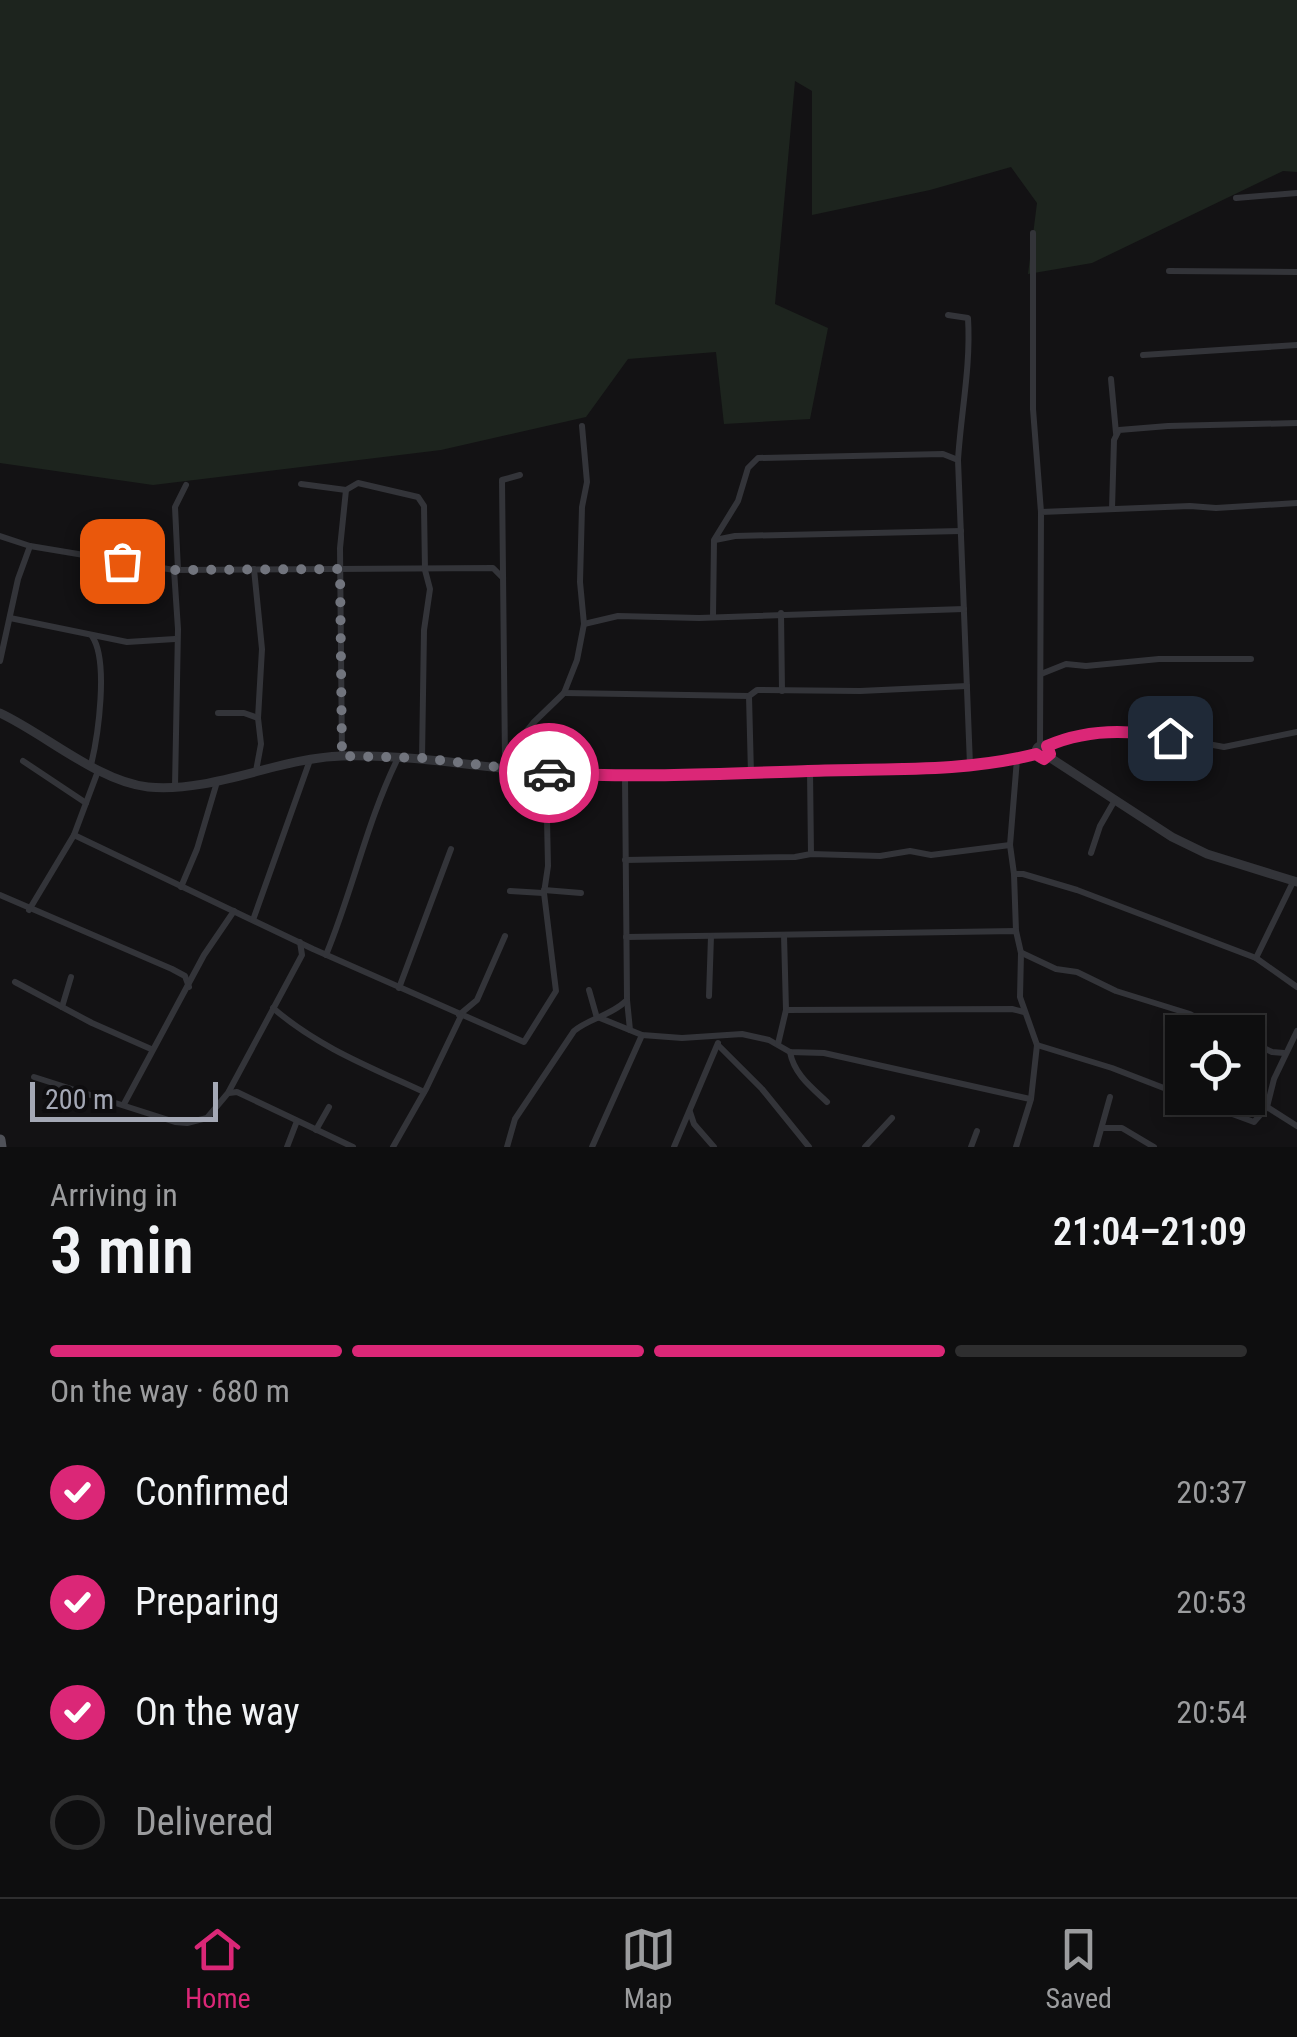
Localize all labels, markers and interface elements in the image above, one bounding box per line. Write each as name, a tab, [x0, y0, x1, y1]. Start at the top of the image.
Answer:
pin	[80, 519, 165, 604]
icon: bag	[95, 534, 150, 589]
pin	[1128, 696, 1213, 781]
icon: home	[1143, 711, 1198, 766]
courier	[499, 723, 599, 823]
icon: car	[522, 746, 577, 801]
map controls	[1165, 1015, 1265, 1115]
button: locate	[1165, 1015, 1265, 1115]
scale bar	[30, 1077, 218, 1122]
text: 200 m	[45, 1083, 114, 1116]
text: Arriving in	[50, 1176, 178, 1214]
text: 21:04–21:09	[1053, 1210, 1247, 1254]
text: 3 min	[50, 1213, 194, 1289]
text: On the way · 680 m	[50, 1372, 290, 1410]
icon: check	[50, 1465, 105, 1520]
text: Confirmed	[135, 1470, 290, 1514]
text: 20:37	[1176, 1473, 1247, 1511]
icon: check	[50, 1575, 105, 1630]
text: Preparing	[135, 1580, 280, 1624]
text: 20:53	[1176, 1583, 1247, 1621]
icon: check	[50, 1685, 105, 1740]
text: On the way	[135, 1690, 300, 1734]
text: 20:54	[1176, 1693, 1247, 1731]
text: Delivered	[135, 1800, 274, 1844]
tab: Home	[185, 1922, 251, 2015]
tab: Map	[621, 1922, 676, 2015]
tab: Saved	[1045, 1922, 1112, 2015]

